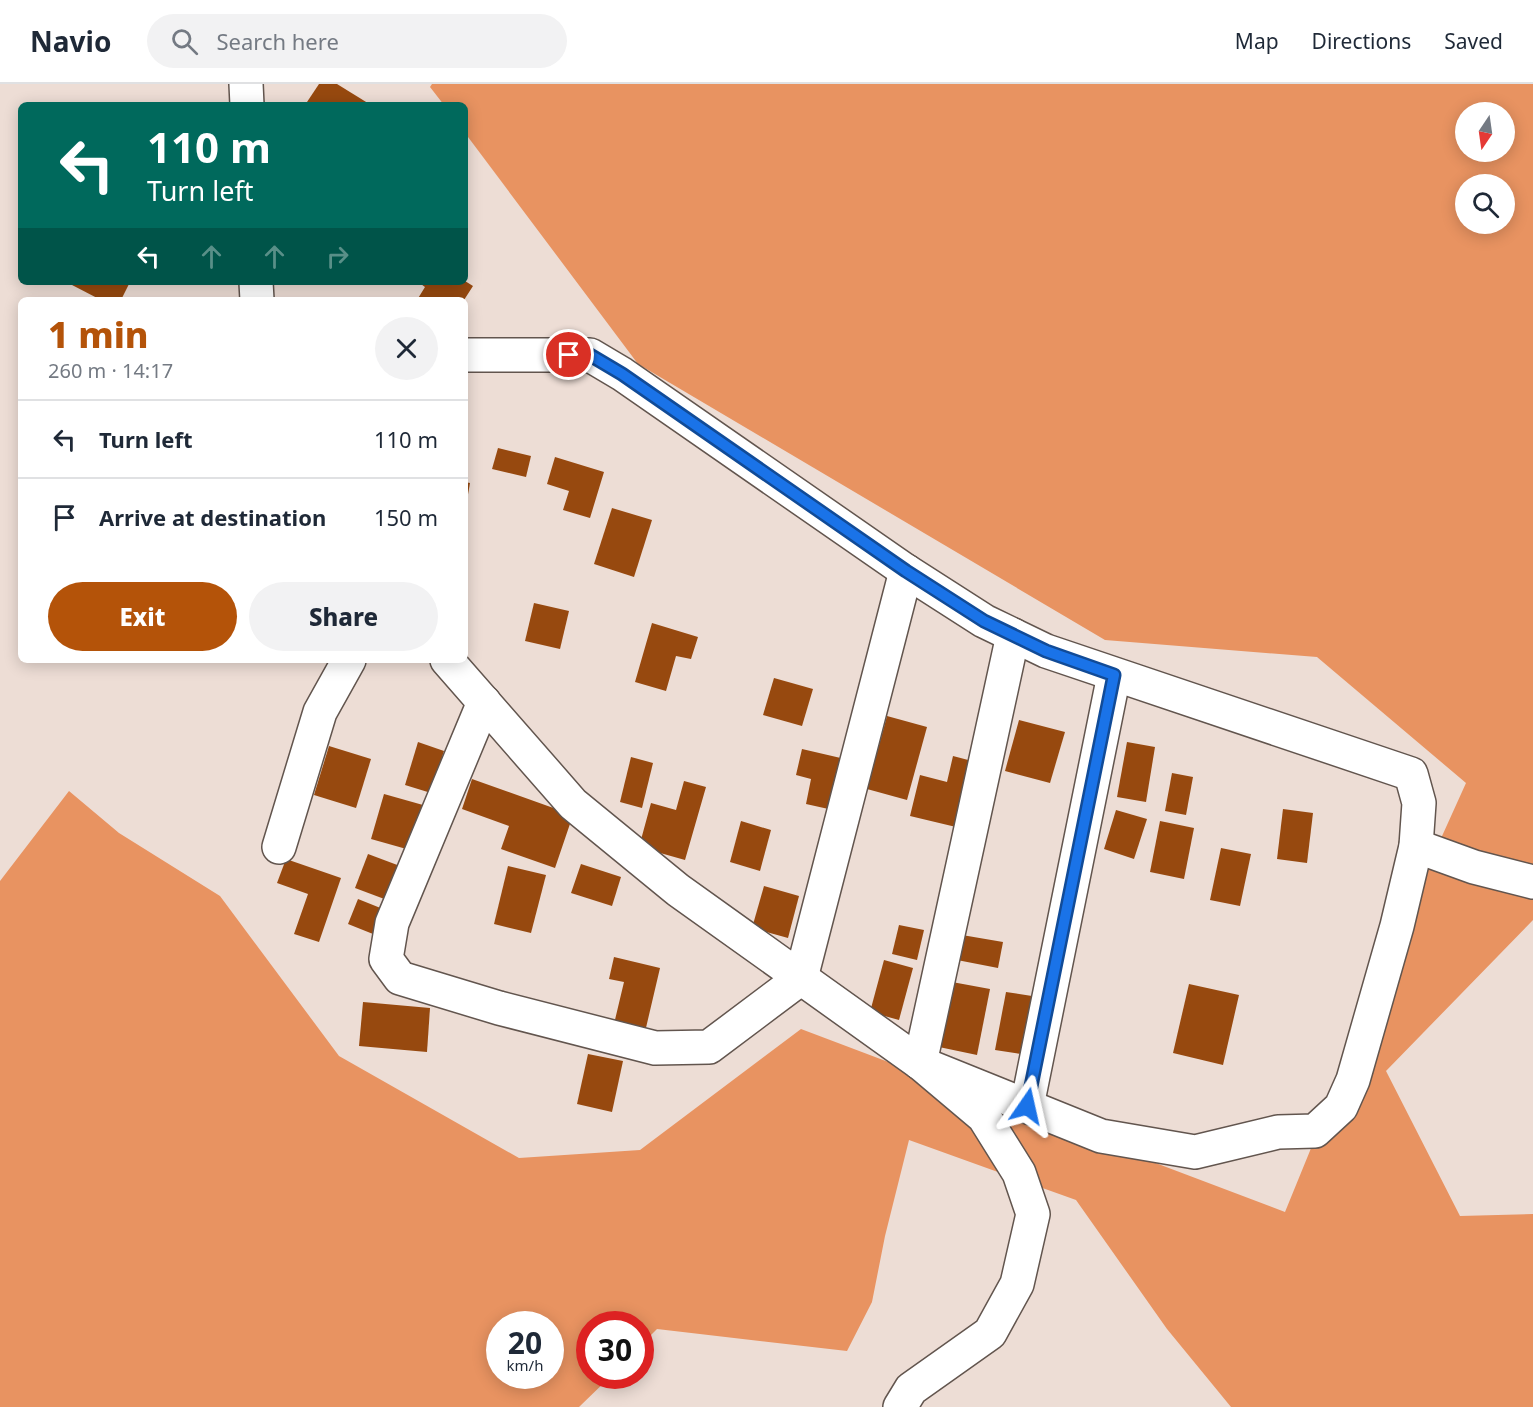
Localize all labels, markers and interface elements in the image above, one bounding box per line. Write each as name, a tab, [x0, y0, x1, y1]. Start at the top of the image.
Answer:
search box	[147, 14, 567, 68]
text: Navio	[30, 22, 111, 60]
icon: search	[168, 25, 201, 58]
text: Search here	[216, 26, 339, 56]
text: Map	[1235, 27, 1279, 55]
text: Directions	[1312, 27, 1411, 55]
text: Saved	[1444, 27, 1503, 55]
north arrow	[1455, 102, 1515, 162]
map controls	[1455, 102, 1515, 234]
text: 110 m	[147, 118, 271, 175]
icon: left	[48, 126, 126, 204]
text: Turn left	[147, 172, 253, 209]
button: search	[1455, 174, 1515, 234]
icon: left	[132, 240, 165, 273]
icon: ahead	[195, 240, 228, 273]
icon: ahead	[258, 240, 291, 273]
icon: right	[321, 240, 354, 273]
text: 1 min	[48, 310, 149, 359]
button: close	[375, 317, 438, 380]
pin	[543, 329, 594, 380]
icon: arrive	[552, 338, 585, 371]
text: 260 m · 14:17	[48, 357, 173, 384]
icon: left	[48, 423, 81, 456]
text: Turn left	[99, 424, 193, 454]
text: 110 m	[374, 424, 438, 454]
icon: arrive	[48, 501, 81, 534]
text: Arrive at destination	[99, 502, 326, 532]
text: 150 m	[374, 502, 438, 532]
button: Exit	[48, 582, 237, 651]
button: Share	[249, 582, 438, 651]
position arrow	[995, 1074, 1059, 1138]
speed limit sign: 30	[576, 1311, 654, 1389]
text: 20	[508, 1322, 542, 1363]
text: km/h	[507, 1355, 543, 1375]

